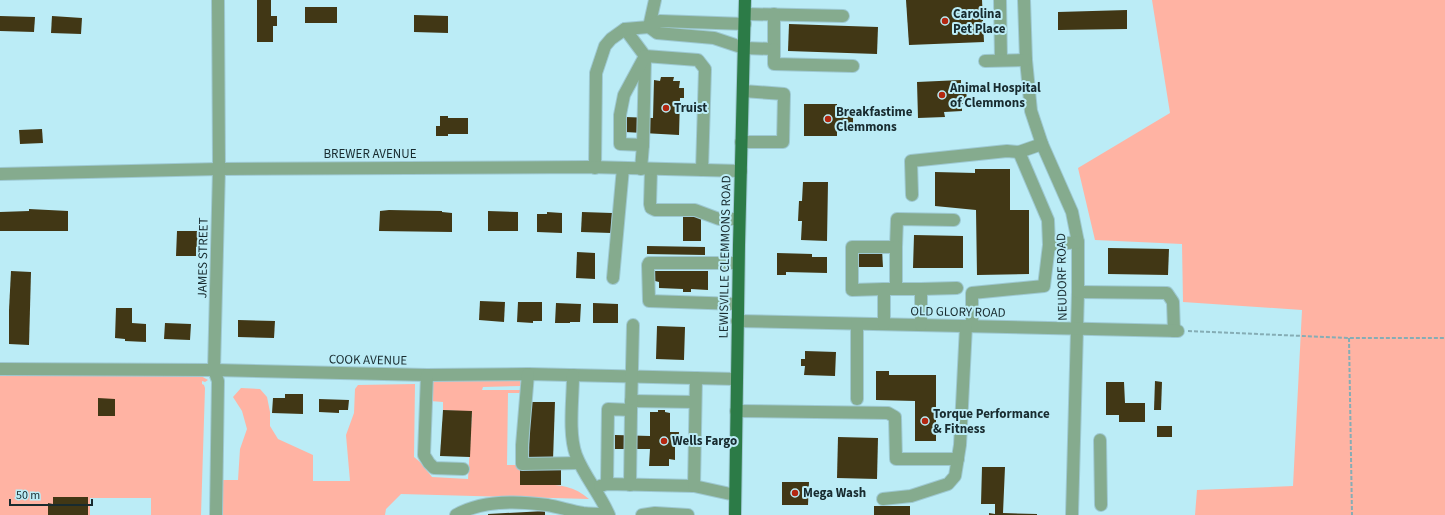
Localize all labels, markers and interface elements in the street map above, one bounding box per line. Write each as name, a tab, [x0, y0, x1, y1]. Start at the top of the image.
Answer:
place label: Carolina Pet Place	[953, 5, 1006, 38]
marker: Carolina Pet Place	[940, 16, 950, 26]
place label: Animal Hospital of Clemmons	[949, 79, 1041, 112]
marker: Animal Hospital of Clemmons	[937, 90, 947, 100]
place label: Truist	[674, 99, 707, 117]
marker: Truist	[661, 103, 671, 113]
place label: Breakfastime Clemmons	[836, 103, 913, 136]
marker: Breakfastime Clemmons	[823, 114, 833, 124]
street label: BREWER AVENUE	[323, 145, 417, 163]
street label: LEWISVILLE CLEMMONS ROAD	[715, 175, 735, 339]
street label: JAMES STREET	[193, 217, 213, 299]
street label: NEUDORF ROAD	[1052, 233, 1072, 321]
street label: OLD GLORY ROAD	[910, 302, 1006, 322]
street label: COOK AVENUE	[329, 350, 408, 370]
place label: Torque Performance & Fitness	[933, 405, 1050, 438]
marker: Torque Performance & Fitness	[920, 416, 930, 426]
place label: Wells Fargo	[672, 432, 737, 450]
marker: Wells Fargo	[659, 436, 669, 446]
scale bar	[10, 481, 92, 507]
place label: Mega Wash	[803, 484, 866, 502]
text: 50 m	[16, 487, 40, 504]
marker: Mega Wash	[790, 488, 800, 498]

